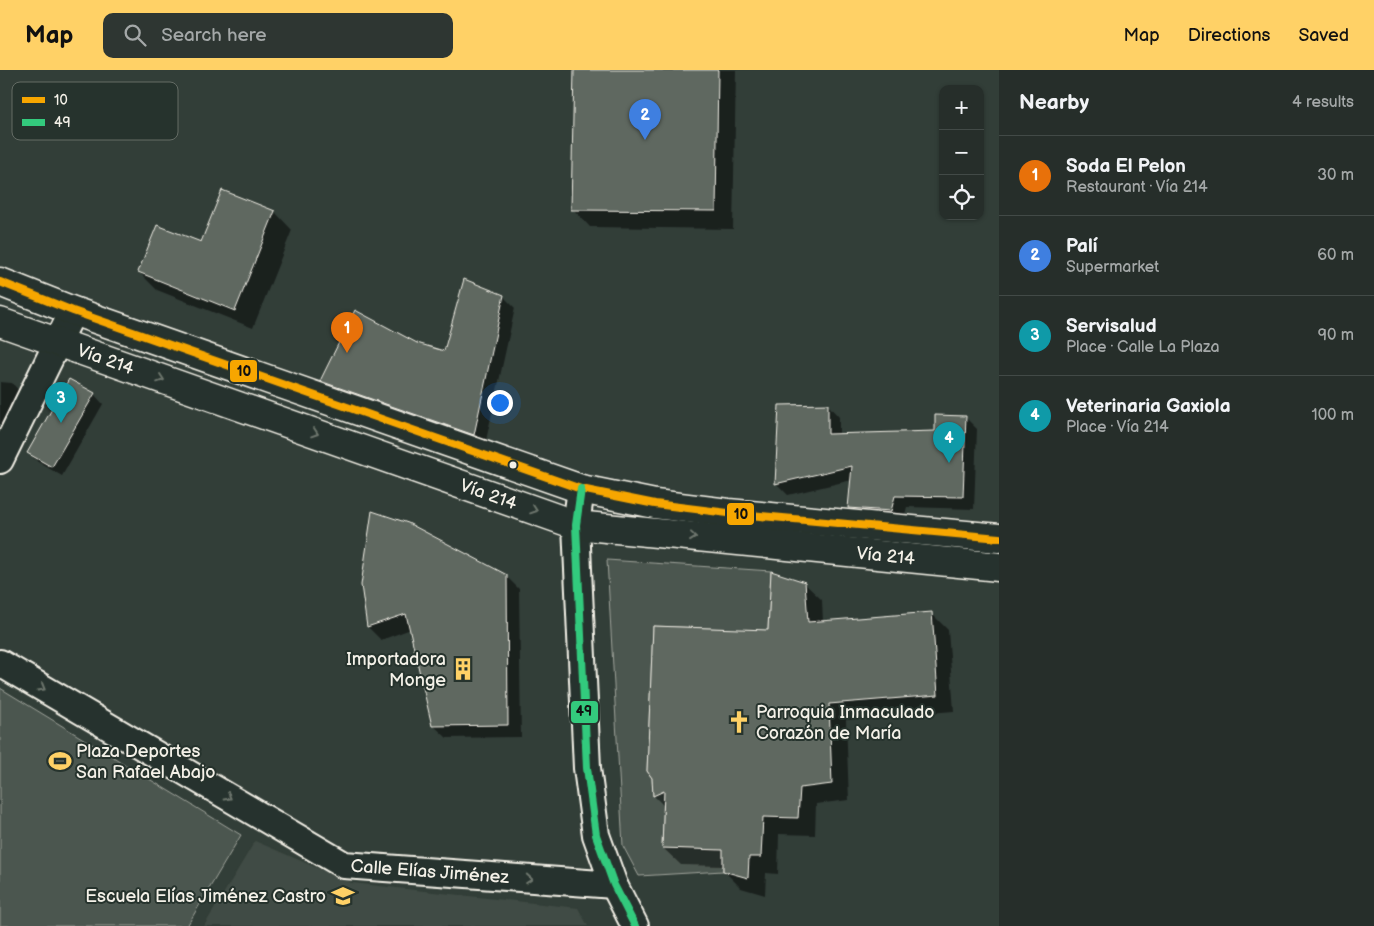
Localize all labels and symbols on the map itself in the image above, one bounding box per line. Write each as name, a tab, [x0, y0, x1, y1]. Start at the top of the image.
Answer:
legend	[12, 82, 178, 140]
text: 10	[54, 92, 68, 109]
pin: 2	[629, 99, 661, 140]
text: 49	[54, 114, 71, 131]
pin: 1	[331, 312, 363, 353]
street label: Vía 214	[74, 340, 137, 379]
line badge: 10	[229, 359, 258, 383]
text: 10	[237, 363, 252, 380]
one-way arrow	[157, 373, 165, 383]
pin: 3	[45, 382, 77, 423]
your location	[487, 390, 513, 416]
pin: 4	[933, 422, 965, 463]
one-way arrow	[310, 427, 318, 437]
unlabelled marker	[508, 460, 518, 470]
street label: Vía 214	[457, 475, 520, 514]
line badge: 10	[726, 502, 755, 526]
one-way arrow	[529, 504, 538, 514]
text: 10	[734, 506, 749, 523]
one-way arrow	[690, 531, 698, 542]
street label: Vía 214	[855, 543, 916, 570]
place label: Importadora Monge	[346, 649, 446, 691]
building icon: Importadora Monge	[450, 656, 476, 682]
one-way arrow	[37, 682, 46, 692]
line badge: 49	[570, 700, 599, 724]
place label: Parroquia Inmaculado Corazón de María	[756, 702, 934, 744]
text: 49	[576, 703, 592, 720]
church icon: Parroquia Inmaculado Corazón de María	[726, 709, 752, 735]
place label: Plaza Deportes San Rafael Abajo	[76, 741, 216, 783]
sports icon: Plaza Deportes San Rafael Abajo	[47, 748, 73, 774]
one-way arrow	[222, 790, 231, 800]
street label: Calle Elías Jiménez	[350, 856, 510, 888]
one-way arrow	[525, 873, 533, 884]
school or university icon: Escuela Elías Jiménez Castro	[330, 883, 356, 909]
place label: Escuela Elías Jiménez Castro	[85, 886, 326, 907]

